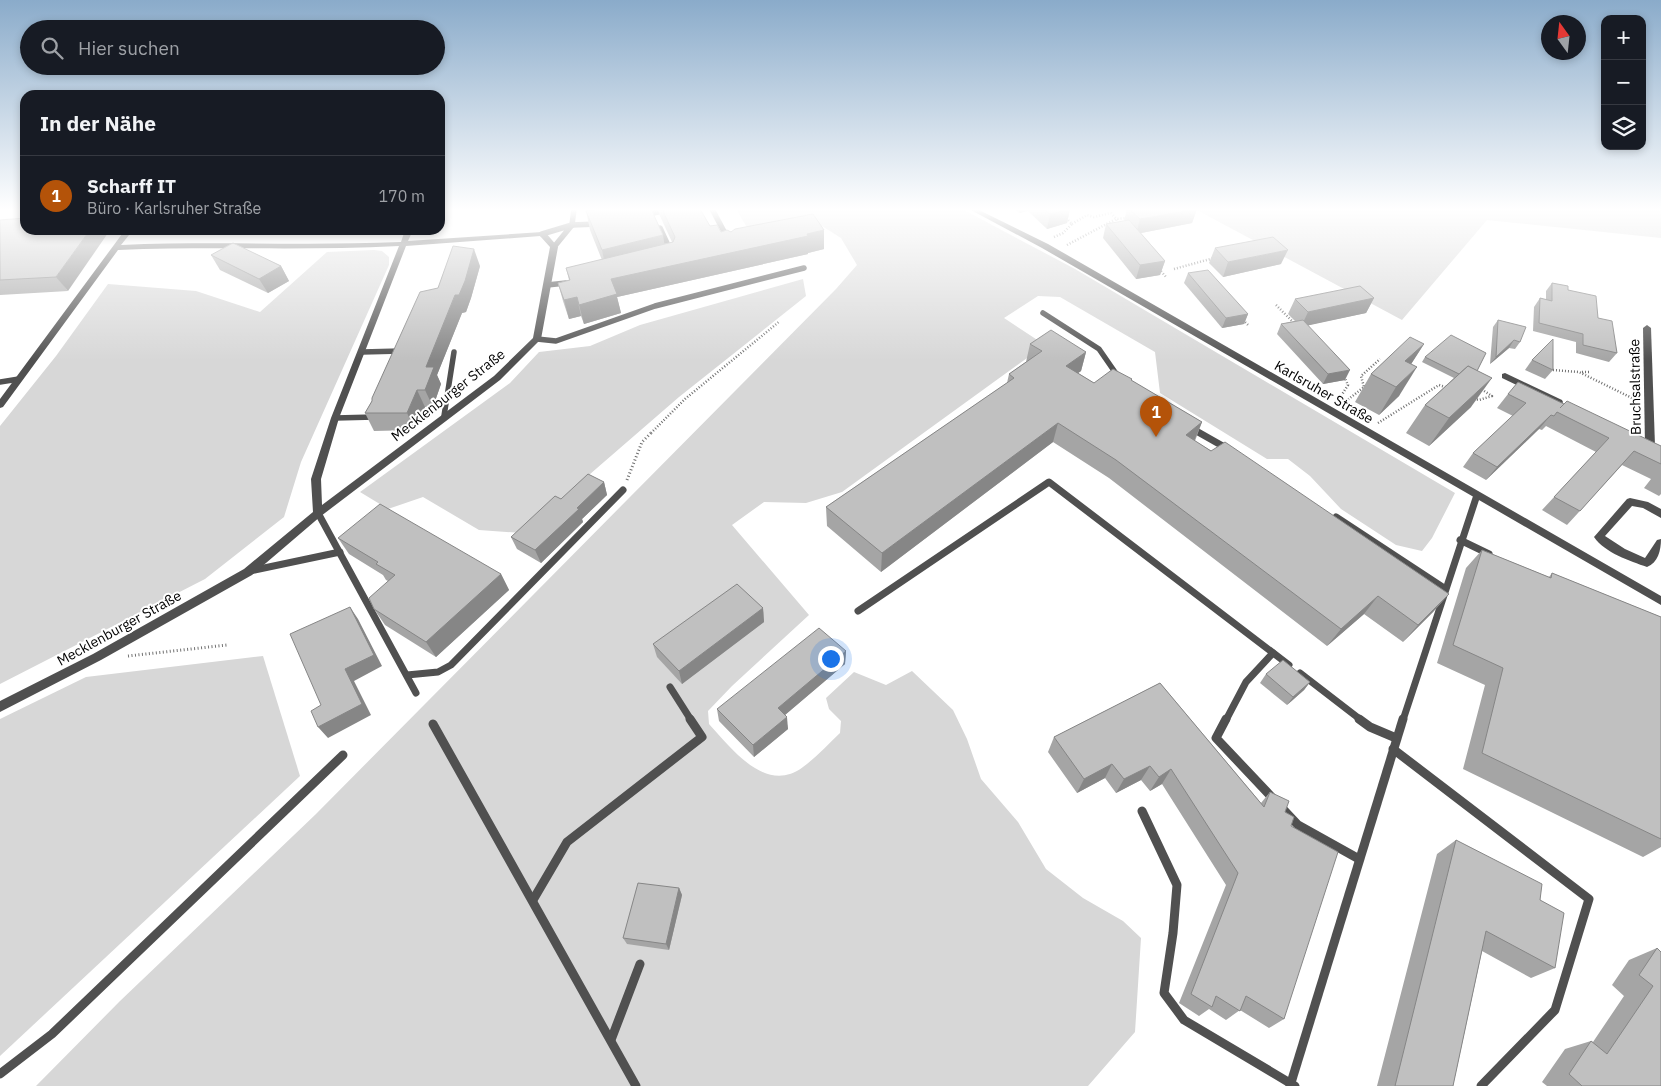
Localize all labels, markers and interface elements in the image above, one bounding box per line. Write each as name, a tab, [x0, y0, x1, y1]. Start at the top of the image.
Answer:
north arrow	[1541, 15, 1586, 60]
map controls	[1601, 15, 1646, 150]
button: +	[1601, 15, 1646, 60]
search box	[20, 20, 445, 75]
icon: search	[38, 34, 66, 62]
text: Hier suchen	[78, 36, 180, 60]
button: −	[1601, 60, 1646, 105]
button: layers	[1601, 105, 1646, 150]
text: In der Nähe	[40, 109, 156, 137]
text: Scharff IT	[87, 174, 176, 198]
text: 1	[51, 186, 61, 206]
text: 170 m	[378, 186, 425, 206]
text: Büro · Karlsruher Straße	[87, 198, 261, 218]
street label: Bruchsalstraße	[1625, 338, 1645, 435]
street label: Mecklenburger Straße	[387, 345, 509, 445]
street label: Karlsruher Straße	[1271, 356, 1377, 428]
pin: 1	[1140, 396, 1172, 437]
street label: Mecklenburger Straße	[54, 586, 185, 670]
your location	[818, 646, 844, 672]

